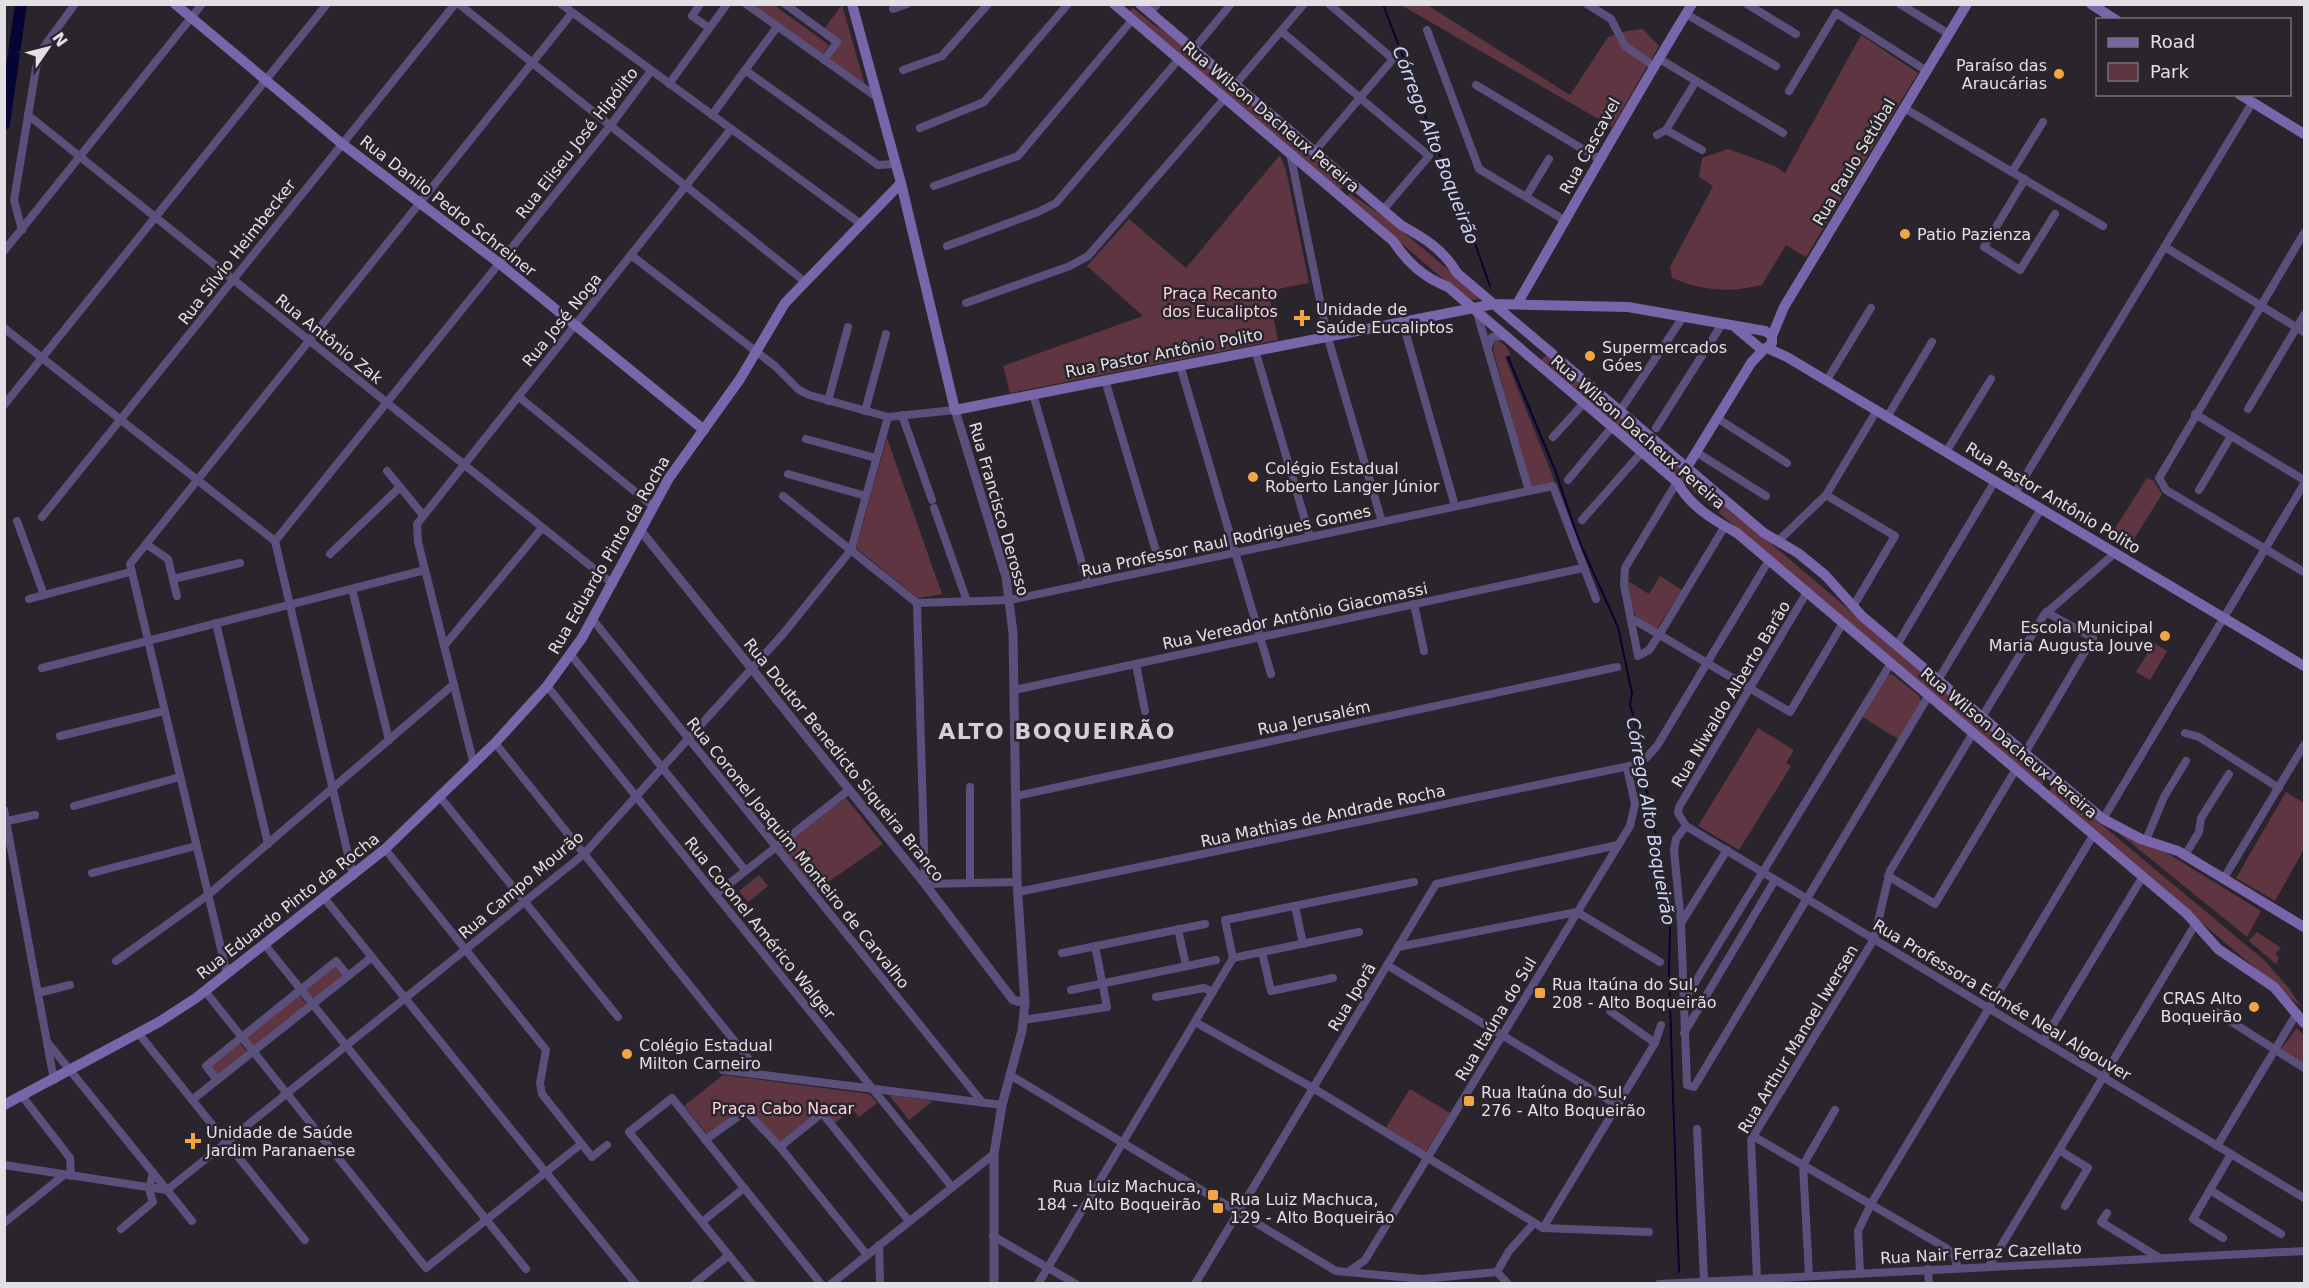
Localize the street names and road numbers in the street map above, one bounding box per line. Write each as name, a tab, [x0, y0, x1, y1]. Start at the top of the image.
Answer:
street label: Rua Wilson Dacheux Pereira	[1179, 38, 1363, 196]
street label: Rua Eliseu José Hipólito	[512, 63, 642, 223]
street label: Rua Cascavel	[1556, 95, 1624, 197]
street label: Rua Paulo Setúbal	[1809, 95, 1899, 229]
street label: Rua Danilo Pedro Schreiner	[356, 131, 540, 281]
street label: Rua Sílvio Heimbecker	[174, 175, 300, 328]
street label: Rua José Noga	[518, 269, 606, 371]
street label: Rua Antônio Zak	[272, 290, 387, 388]
street label: Rua Pastor Antônio Polito	[1064, 325, 1264, 381]
street label: Rua Wilson Dacheux Pereira	[1547, 351, 1729, 513]
street label: Rua Francisco Derosso	[965, 420, 1033, 598]
street label: Rua Pastor Antônio Polito	[1962, 438, 2144, 558]
street label: Rua Eduardo Pinto da Rocha	[544, 452, 674, 658]
street label: Rua Professor Raul Rodrigues Gomes	[1079, 501, 1373, 581]
street label: Rua Vereador Antônio Giacomassi	[1161, 579, 1429, 653]
street label: Rua Niwaldo Alberto Barão	[1668, 597, 1794, 791]
street label: Rua Doutor Benedicto Siqueira Branco	[740, 635, 948, 885]
street label: Rua Wilson Dacheux Pereira	[1917, 664, 2101, 822]
street label: Rua Jerusalém	[1256, 697, 1372, 739]
street label: Rua Coronel Joaquim Monteiro de Carvalho	[683, 714, 913, 992]
street label: Rua Mathias de Andrade Rocha	[1199, 781, 1447, 851]
street label: Rua Campo Mourão	[455, 827, 587, 943]
street label: Rua Eduardo Pinto da Rocha	[193, 829, 383, 983]
street label: Rua Coronel Américo Walger	[681, 833, 840, 1023]
street label: Rua Professora Edmée Neal Algouver	[1870, 915, 2135, 1085]
street label: Rua Arthur Manoel Iwersen	[1734, 941, 1862, 1137]
street label: Rua Itaúna do Sul	[1452, 954, 1540, 1084]
street label: Rua Iporã	[1324, 959, 1380, 1035]
street label: Rua Nair Ferraz Cazellato	[1880, 1238, 2082, 1268]

